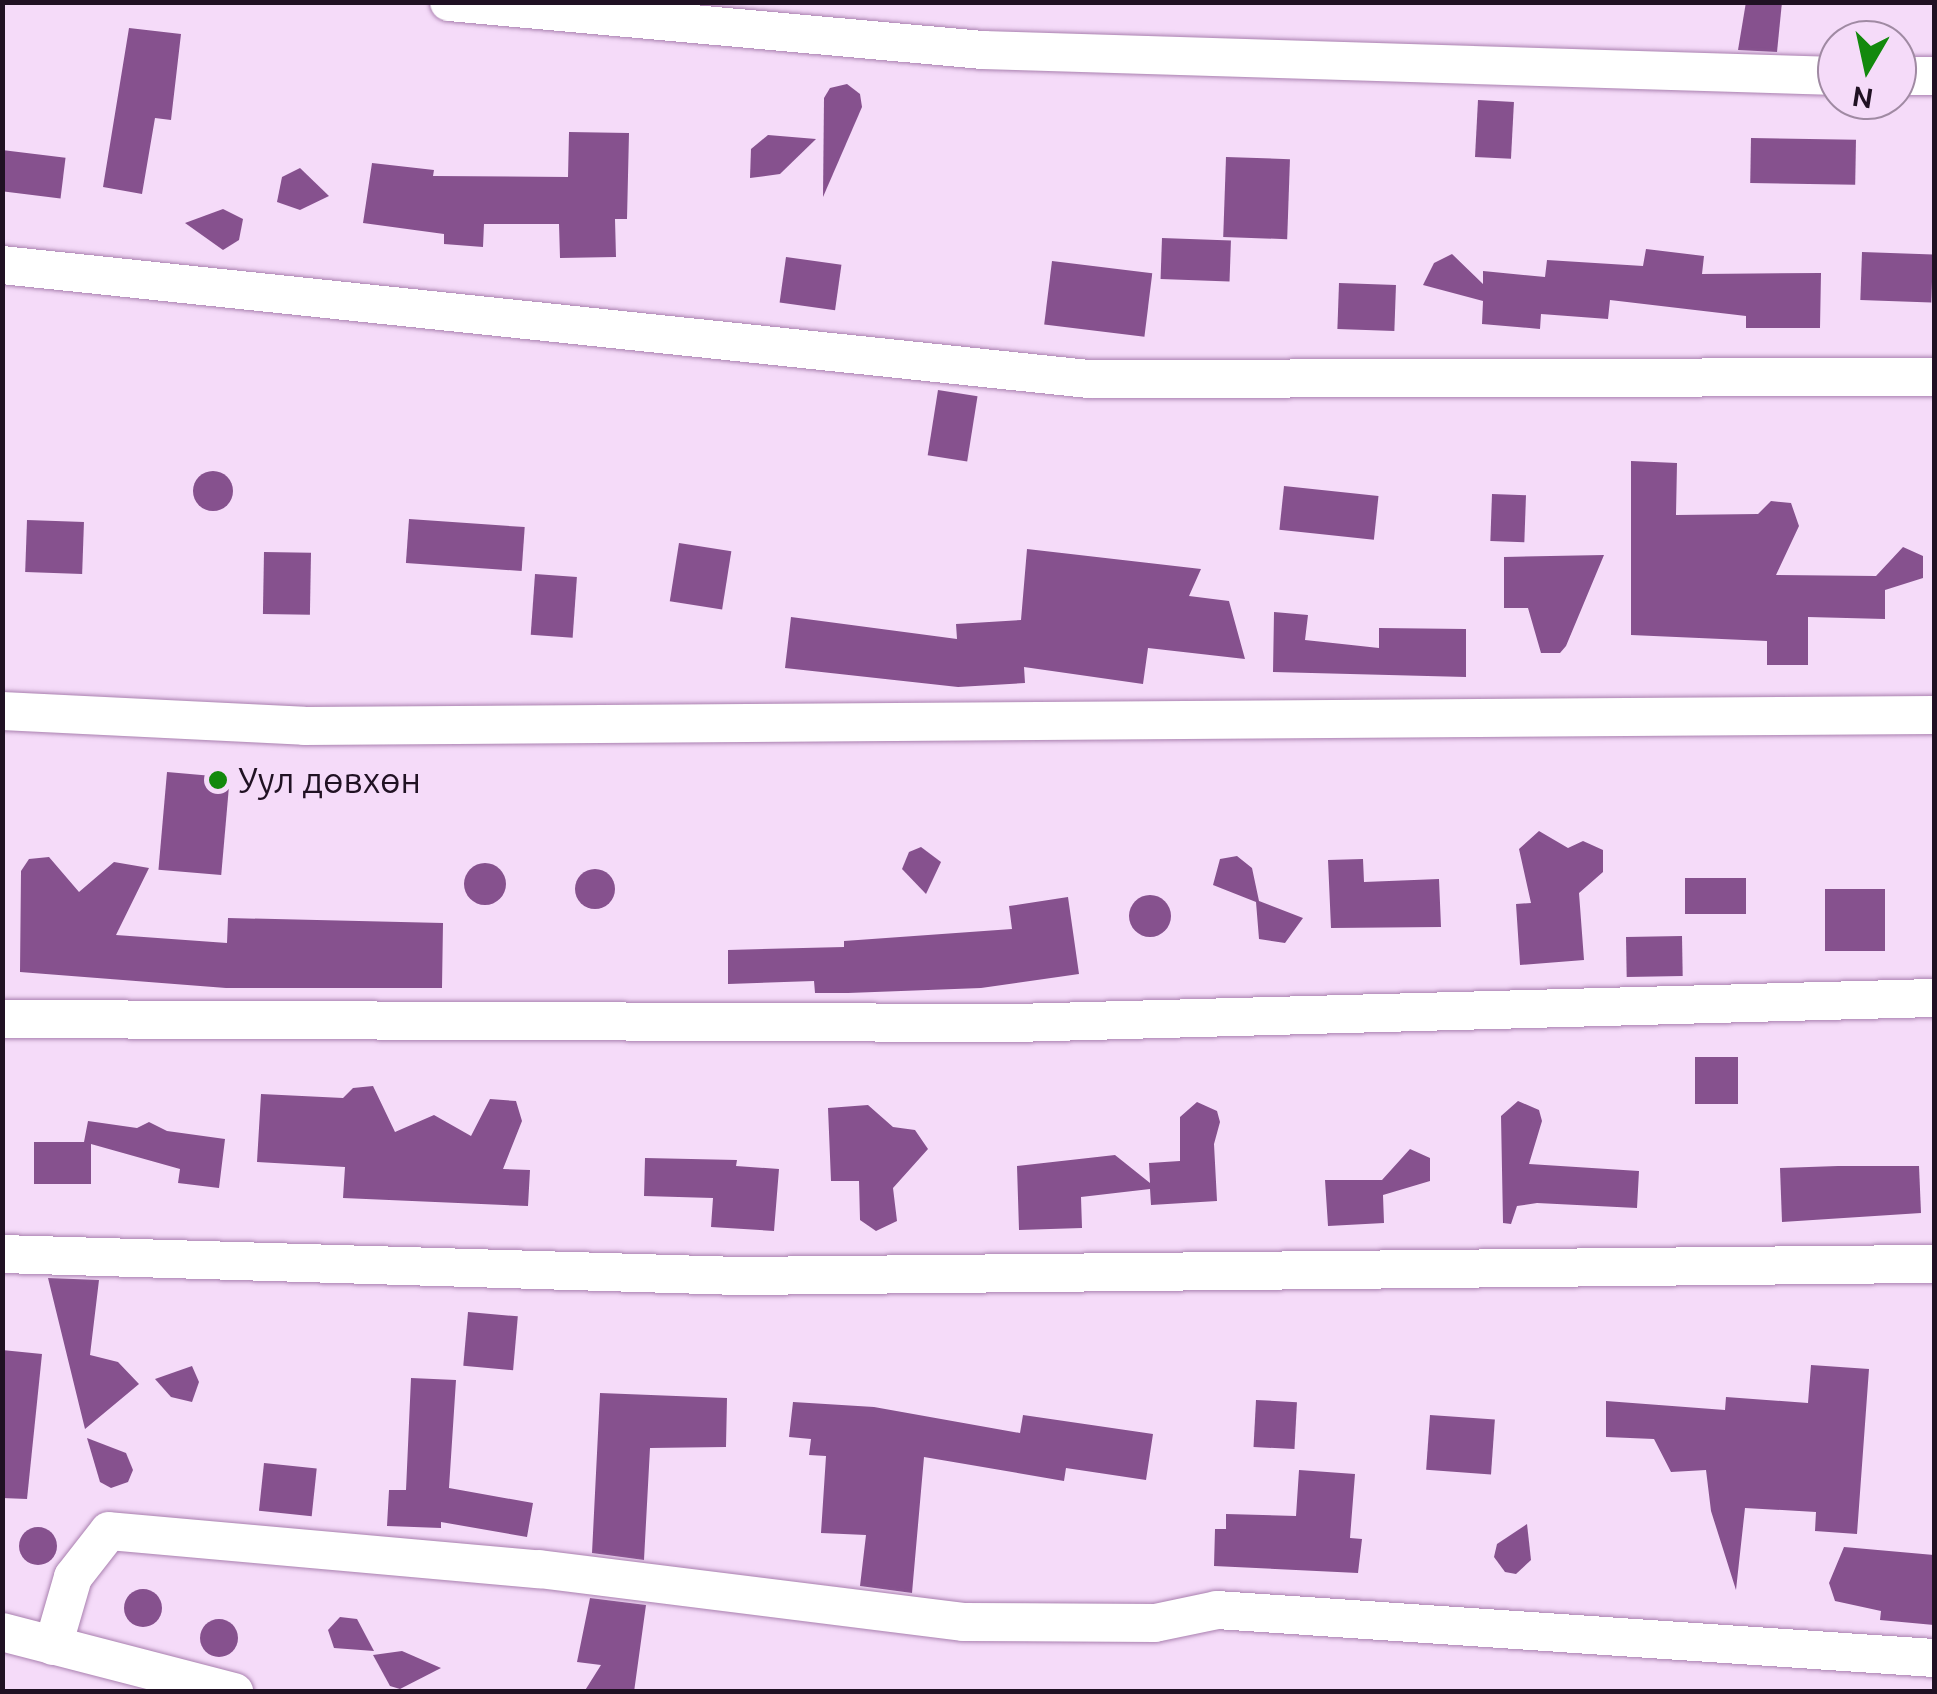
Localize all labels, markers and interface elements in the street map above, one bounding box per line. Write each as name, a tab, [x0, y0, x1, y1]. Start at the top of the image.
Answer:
north arrow	[1817, 20, 1917, 120]
text: N	[1850, 81, 1875, 115]
place label: Уул дөвхөн	[238, 759, 421, 801]
marker: Уул дөвхөн	[207, 769, 229, 791]

